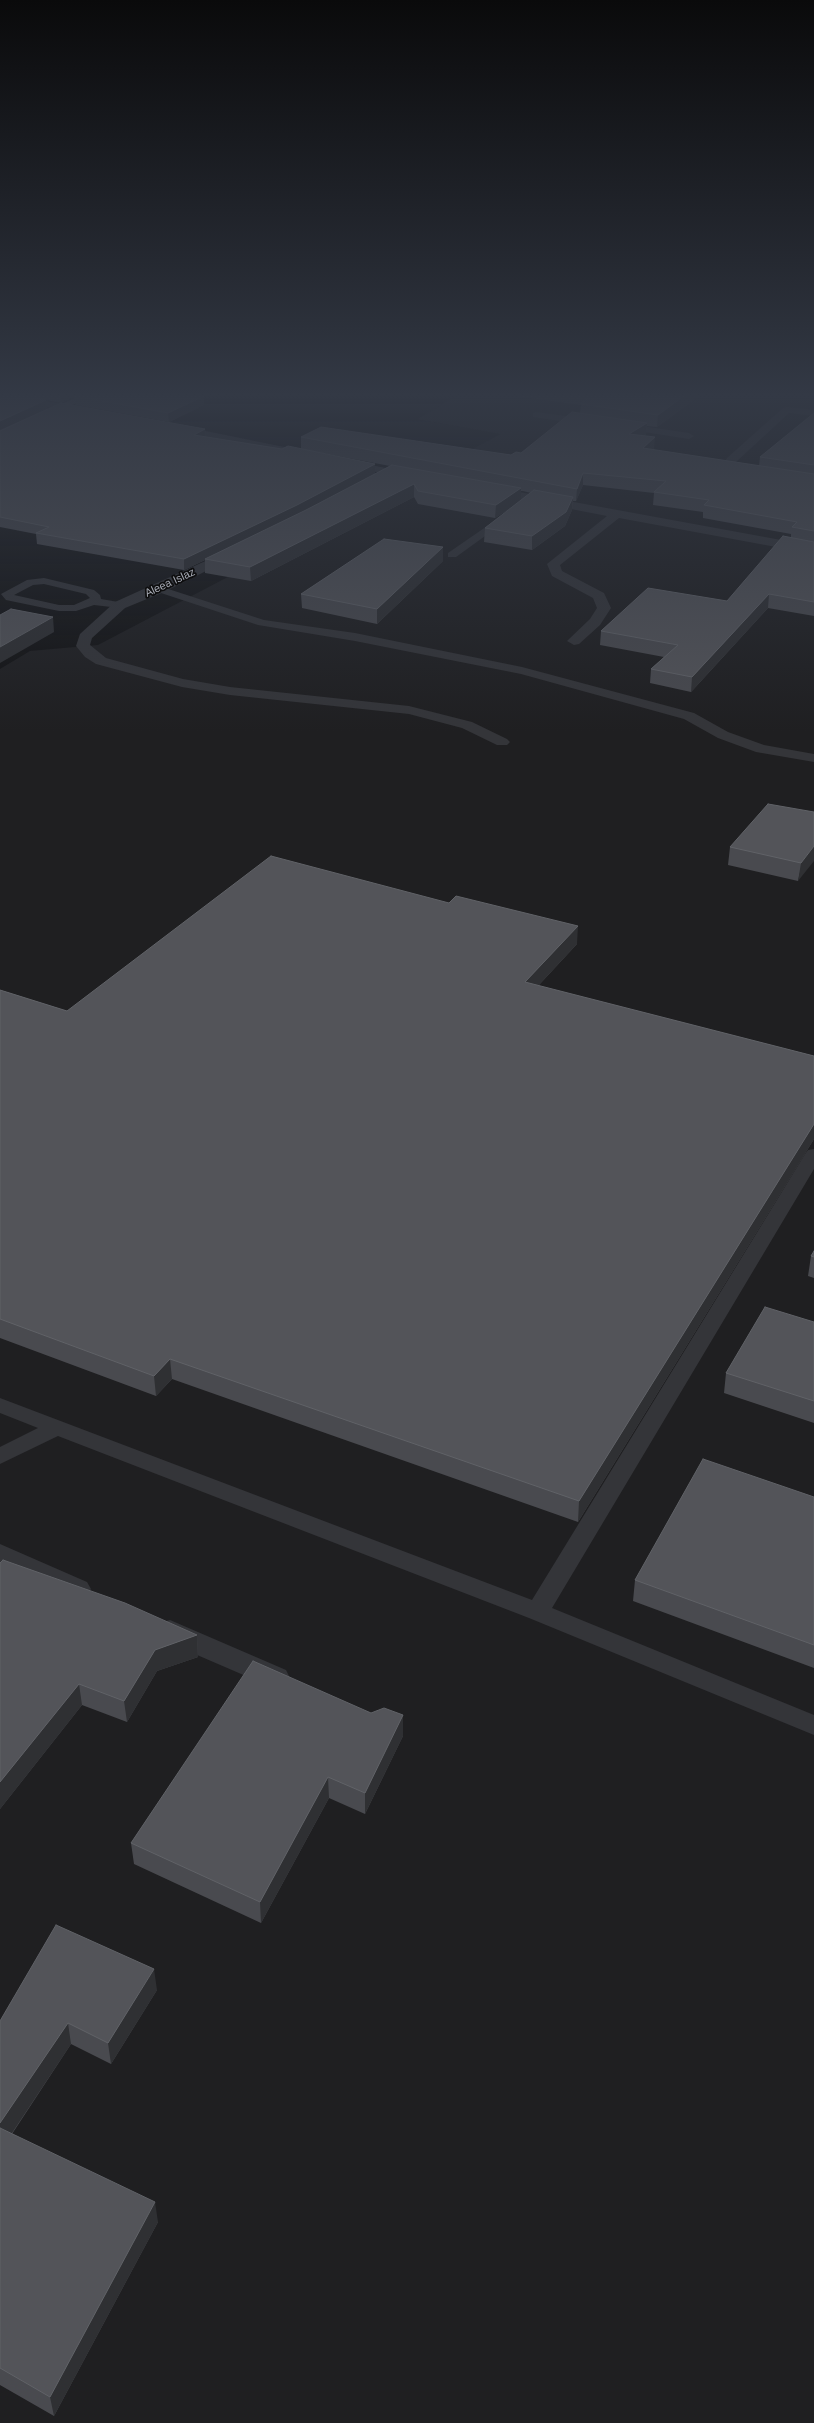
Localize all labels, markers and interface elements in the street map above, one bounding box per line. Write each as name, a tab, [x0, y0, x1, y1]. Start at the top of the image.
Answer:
street label: Aleea Islaz	[143, 566, 197, 600]

